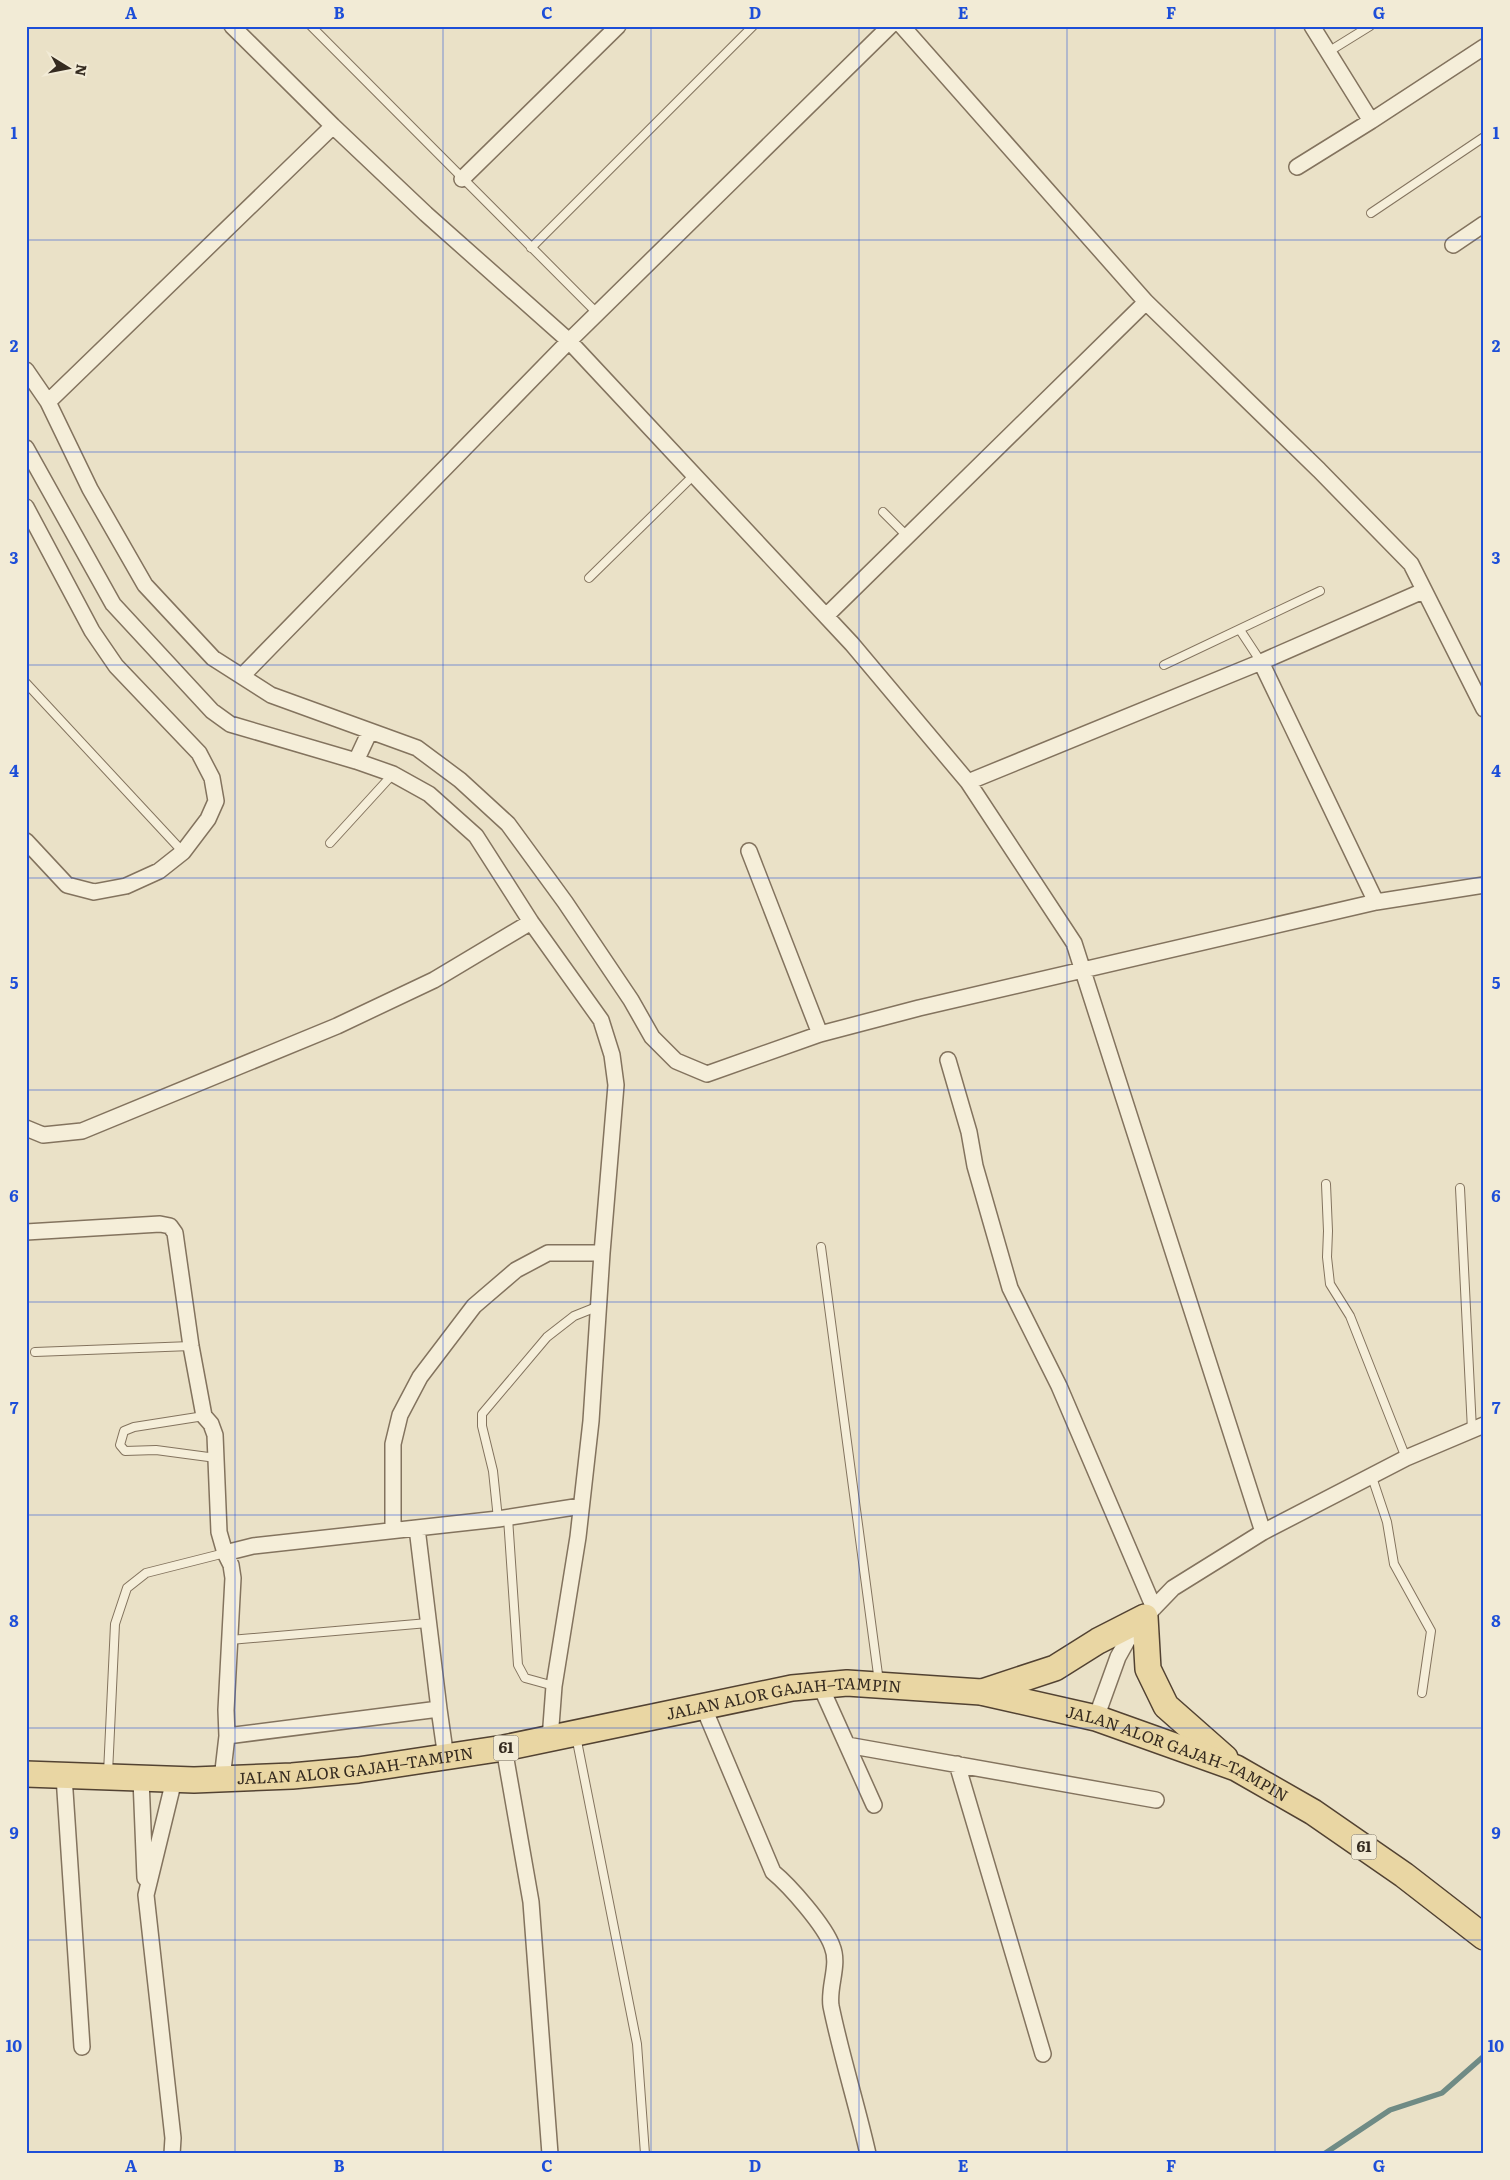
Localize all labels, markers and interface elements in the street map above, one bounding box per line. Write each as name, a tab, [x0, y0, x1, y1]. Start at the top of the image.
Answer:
text: A	[125, 0, 137, 24]
text: B	[333, 0, 345, 24]
text: C	[541, 0, 553, 24]
text: D	[749, 0, 761, 24]
text: E	[958, 0, 969, 24]
text: F	[1166, 0, 1176, 24]
text: G	[1373, 0, 1385, 24]
north arrow	[42, 42, 92, 92]
text: N	[71, 63, 93, 78]
text: 1	[11, 120, 18, 144]
text: 1	[1493, 120, 1500, 144]
text: 2	[10, 333, 19, 357]
text: 2	[1492, 333, 1501, 357]
text: 3	[10, 545, 19, 569]
text: 3	[1492, 545, 1501, 569]
text: 4	[9, 758, 19, 782]
text: 4	[1491, 758, 1501, 782]
text: 5	[10, 970, 19, 994]
text: 5	[1492, 970, 1501, 994]
text: 6	[9, 1183, 19, 1207]
text: 6	[1491, 1183, 1501, 1207]
text: 7	[10, 1395, 19, 1419]
text: 7	[1492, 1395, 1501, 1419]
text: 8	[9, 1608, 19, 1632]
text: 8	[1491, 1608, 1501, 1632]
street label: JALAN ALOR GAJAH–TAMPIN	[664, 1670, 902, 1725]
street label: JALAN ALOR GAJAH–TAMPIN	[1064, 1699, 1293, 1807]
road number: 61	[494, 1736, 518, 1760]
street label: JALAN ALOR GAJAH–TAMPIN	[236, 1740, 475, 1789]
text: 9	[9, 1820, 19, 1844]
text: 9	[1491, 1820, 1501, 1844]
road number: 61	[1352, 1834, 1376, 1860]
text: 10	[6, 2033, 22, 2057]
text: 10	[1488, 2033, 1504, 2057]
text: A	[125, 2153, 137, 2177]
text: B	[333, 2153, 345, 2177]
text: C	[541, 2153, 553, 2177]
text: D	[749, 2153, 761, 2177]
text: E	[958, 2153, 969, 2177]
text: F	[1166, 2153, 1176, 2177]
text: G	[1373, 2153, 1385, 2177]

